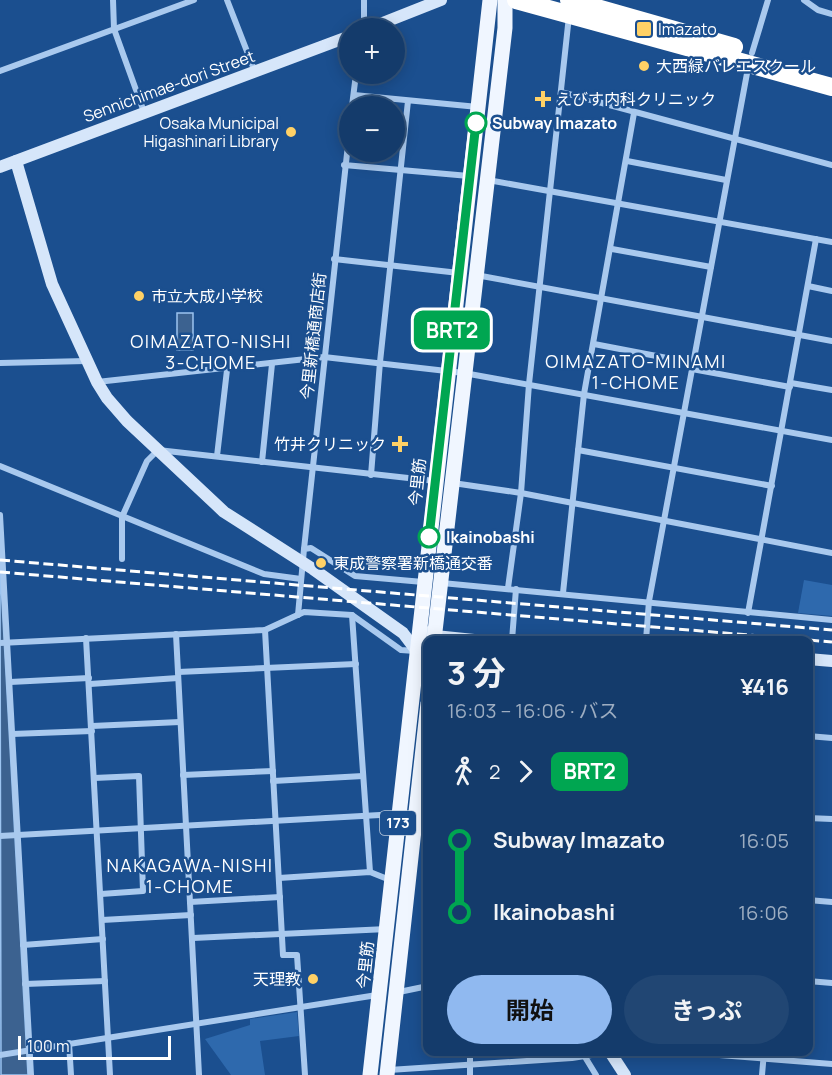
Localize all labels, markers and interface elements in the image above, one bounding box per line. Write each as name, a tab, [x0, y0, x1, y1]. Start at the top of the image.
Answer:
map controls	[339, 18, 405, 162]
button: +	[339, 18, 405, 84]
place label: Imazato	[658, 18, 717, 40]
marker: Imazato	[635, 20, 653, 38]
street label: Sennichimae-dori Street	[80, 45, 258, 127]
place label: 大西緑バレエスクール	[656, 55, 816, 77]
marker: 大西緑バレエスクール	[637, 59, 651, 73]
place label: えびす内科クリニック	[556, 88, 716, 110]
marker: えびす内科クリニック	[534, 90, 552, 108]
button: −	[339, 96, 405, 162]
place label: Osaka Municipal Higashinari Library	[143, 112, 280, 152]
marker: Subway Imazato	[465, 112, 487, 134]
place label: Subway Imazato	[492, 112, 617, 134]
marker: Osaka Municipal Higashinari Library	[284, 125, 298, 139]
street label: 今里新橋通商店街	[295, 271, 331, 401]
place label: 市立大成小学校	[151, 285, 263, 307]
marker: 市立大成小学校	[132, 289, 146, 303]
line badge: BRT2	[410, 310, 494, 350]
text: BRT2	[426, 316, 478, 344]
district label: OIMAZATO-NISHI 3-CHOME	[130, 329, 292, 374]
district label: OIMAZATO-MINAMI 1-CHOME	[545, 349, 727, 394]
place label: 竹井クリニック	[274, 433, 386, 455]
marker: 竹井クリニック	[391, 435, 409, 453]
street label: 今里筋	[404, 457, 430, 507]
marker: Ikainobashi	[418, 526, 440, 548]
place label: Ikainobashi	[446, 526, 535, 548]
place label: 東成警察署新橋通交番	[333, 552, 493, 574]
marker: 東成警察署新橋通交番	[314, 556, 328, 570]
text: 3 分	[447, 650, 506, 695]
text: ¥416	[740, 672, 789, 702]
text: 16:03 – 16:06 · バス	[447, 697, 619, 724]
icon: walk	[447, 755, 480, 788]
icon: forward	[509, 755, 542, 788]
text: BRT2	[563, 757, 616, 785]
text: 2	[489, 758, 500, 785]
road number: 173	[380, 811, 416, 835]
text: Subway Imazato	[493, 825, 665, 855]
text: 16:05	[739, 827, 789, 854]
district label: NAKAGAWA-NISHI 1-CHOME	[107, 853, 273, 898]
text: Ikainobashi	[493, 897, 615, 927]
text: 16:06	[738, 899, 789, 926]
street label: 今里筋	[352, 940, 378, 990]
place label: 天理教	[253, 968, 301, 990]
marker: 天理教	[306, 972, 320, 986]
button: 開始	[447, 975, 612, 1044]
button: きっぷ	[624, 975, 789, 1044]
scale bar	[18, 1033, 171, 1060]
text: 100 m	[27, 1035, 70, 1057]

